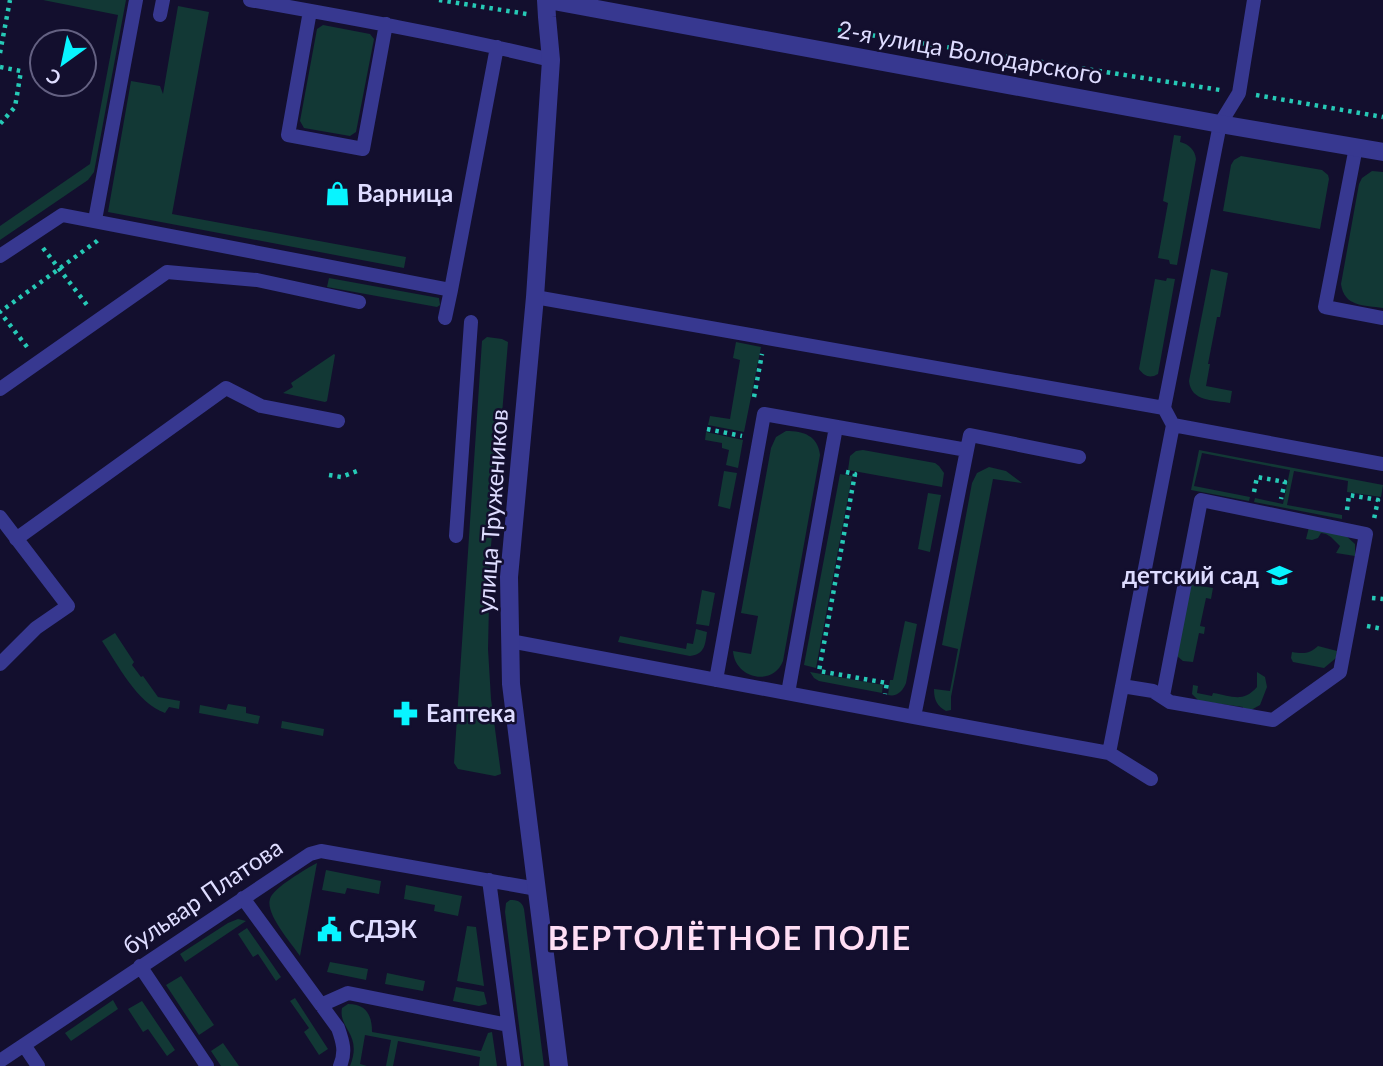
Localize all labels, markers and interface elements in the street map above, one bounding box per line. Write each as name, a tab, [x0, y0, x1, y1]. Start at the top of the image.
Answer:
street label: 2-я улица Володарского	[836, 14, 1105, 89]
north arrow	[28, 28, 98, 98]
text: С	[42, 64, 65, 91]
place label: Варница	[357, 178, 453, 207]
shop icon: Варница	[323, 180, 351, 208]
street label: улица Тружеников	[470, 408, 513, 614]
place label: детский сад	[1122, 560, 1259, 589]
school or university icon: детский сад	[1265, 562, 1293, 590]
place label: Еаптека	[426, 698, 516, 727]
pharmacy icon: Еаптека	[392, 700, 420, 728]
street label: бульвар Платова	[117, 832, 287, 960]
place label: СДЭК	[349, 914, 417, 943]
public building icon: СДЭК	[315, 916, 343, 944]
district label: ВЕРТОЛЁТНОЕ ПОЛЕ	[548, 918, 912, 957]

